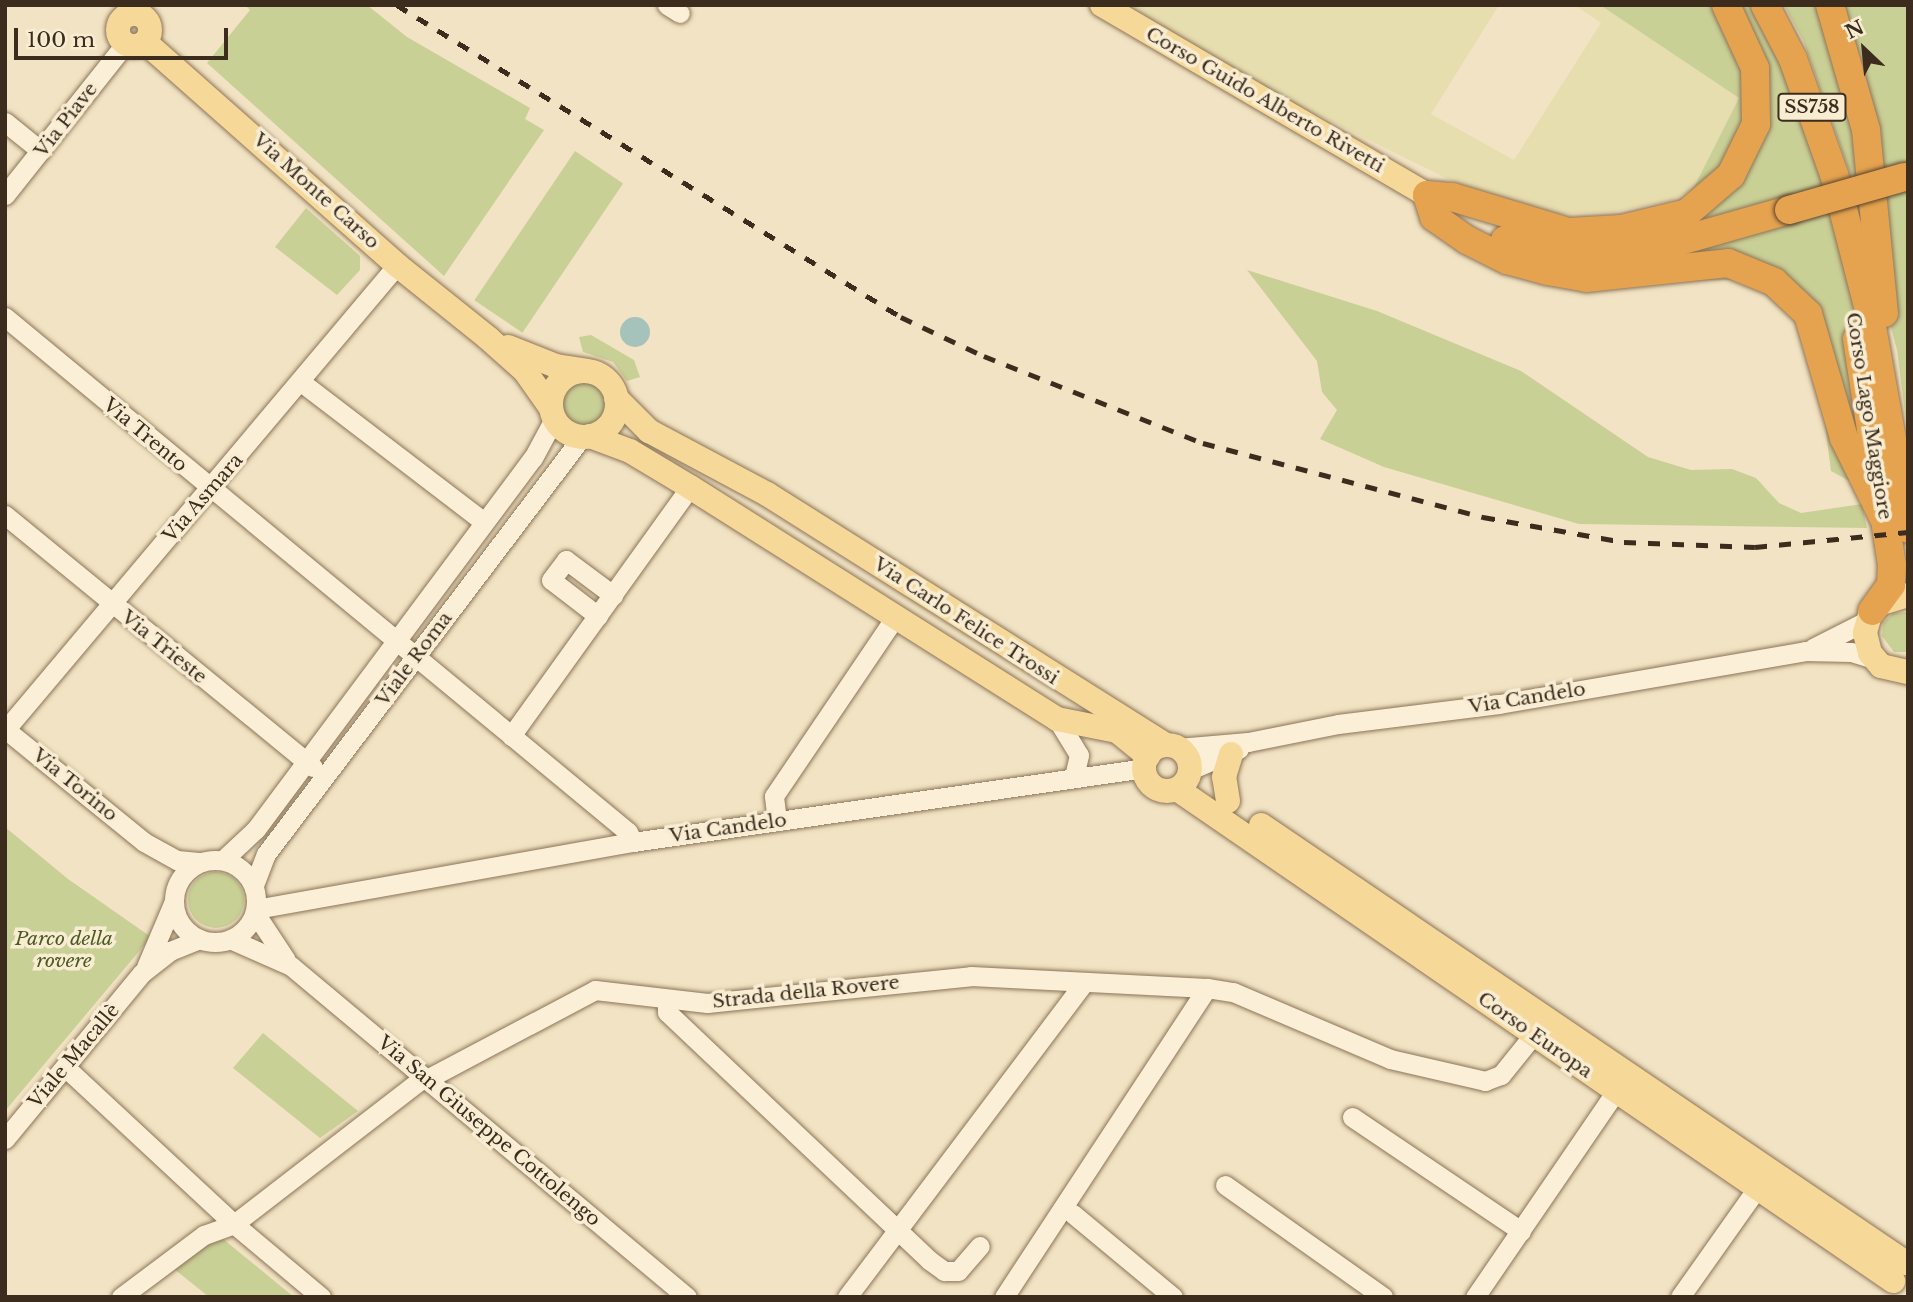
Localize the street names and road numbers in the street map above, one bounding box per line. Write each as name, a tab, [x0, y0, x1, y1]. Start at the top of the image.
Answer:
street label: Corso Guido Alberto Rivetti	[1141, 22, 1389, 178]
street label: Via Piave	[30, 78, 102, 162]
road number: SS758	[1777, 92, 1847, 122]
street label: Via Monte Carso	[248, 128, 384, 254]
street label: Corso Lago Maggiore	[1841, 311, 1897, 521]
street label: Via Trento	[98, 393, 192, 477]
street label: Via Asmara	[158, 449, 248, 547]
street label: Via Carlo Felice Trossi	[869, 552, 1063, 690]
street label: Via Trieste	[116, 605, 212, 689]
street label: Viale Roma	[371, 607, 457, 711]
street label: Via Candelo	[1467, 677, 1587, 719]
street label: Via Torino	[27, 743, 123, 827]
street label: Via Candelo	[668, 808, 788, 848]
street label: Strada della Rovere	[711, 971, 901, 1013]
street label: Corso Europa	[1473, 987, 1597, 1083]
street label: Viale Macallè	[24, 999, 124, 1113]
street label: Via San Giuseppe Cottolengo	[373, 1031, 605, 1231]

